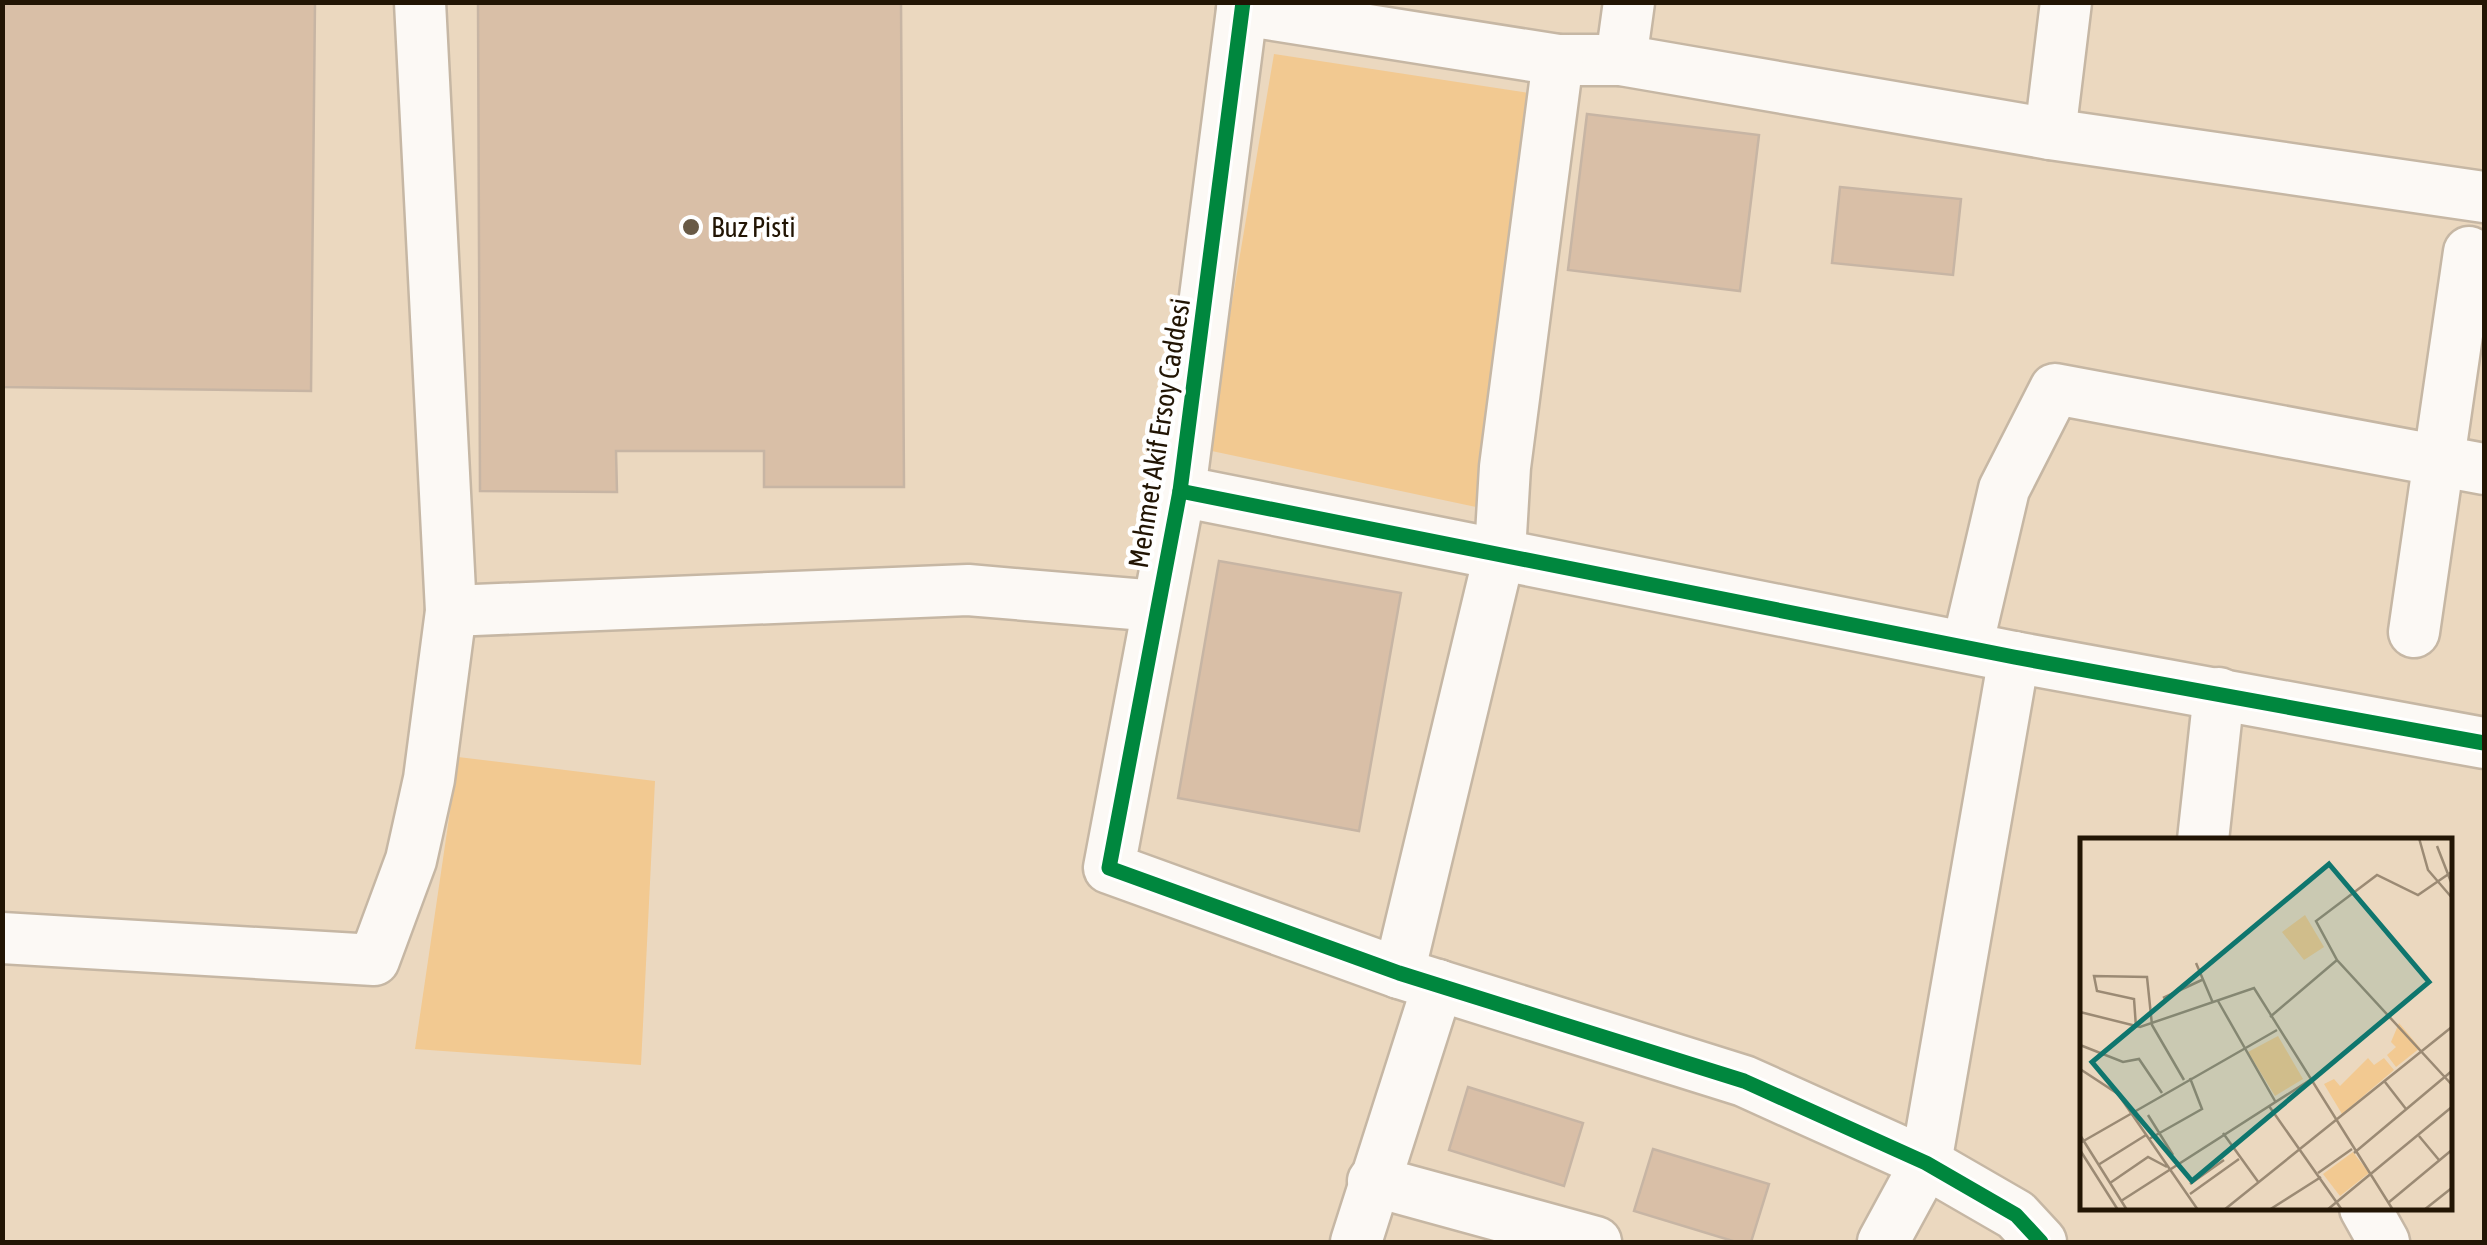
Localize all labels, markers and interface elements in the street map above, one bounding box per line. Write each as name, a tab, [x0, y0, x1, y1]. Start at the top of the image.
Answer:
place label: Buz Pisti	[711, 211, 796, 243]
marker: Buz Pisti	[680, 216, 702, 238]
street label: Mehmet Akif Ersoy Caddesi	[1122, 296, 1196, 570]
inset map	[2080, 838, 2452, 1210]

